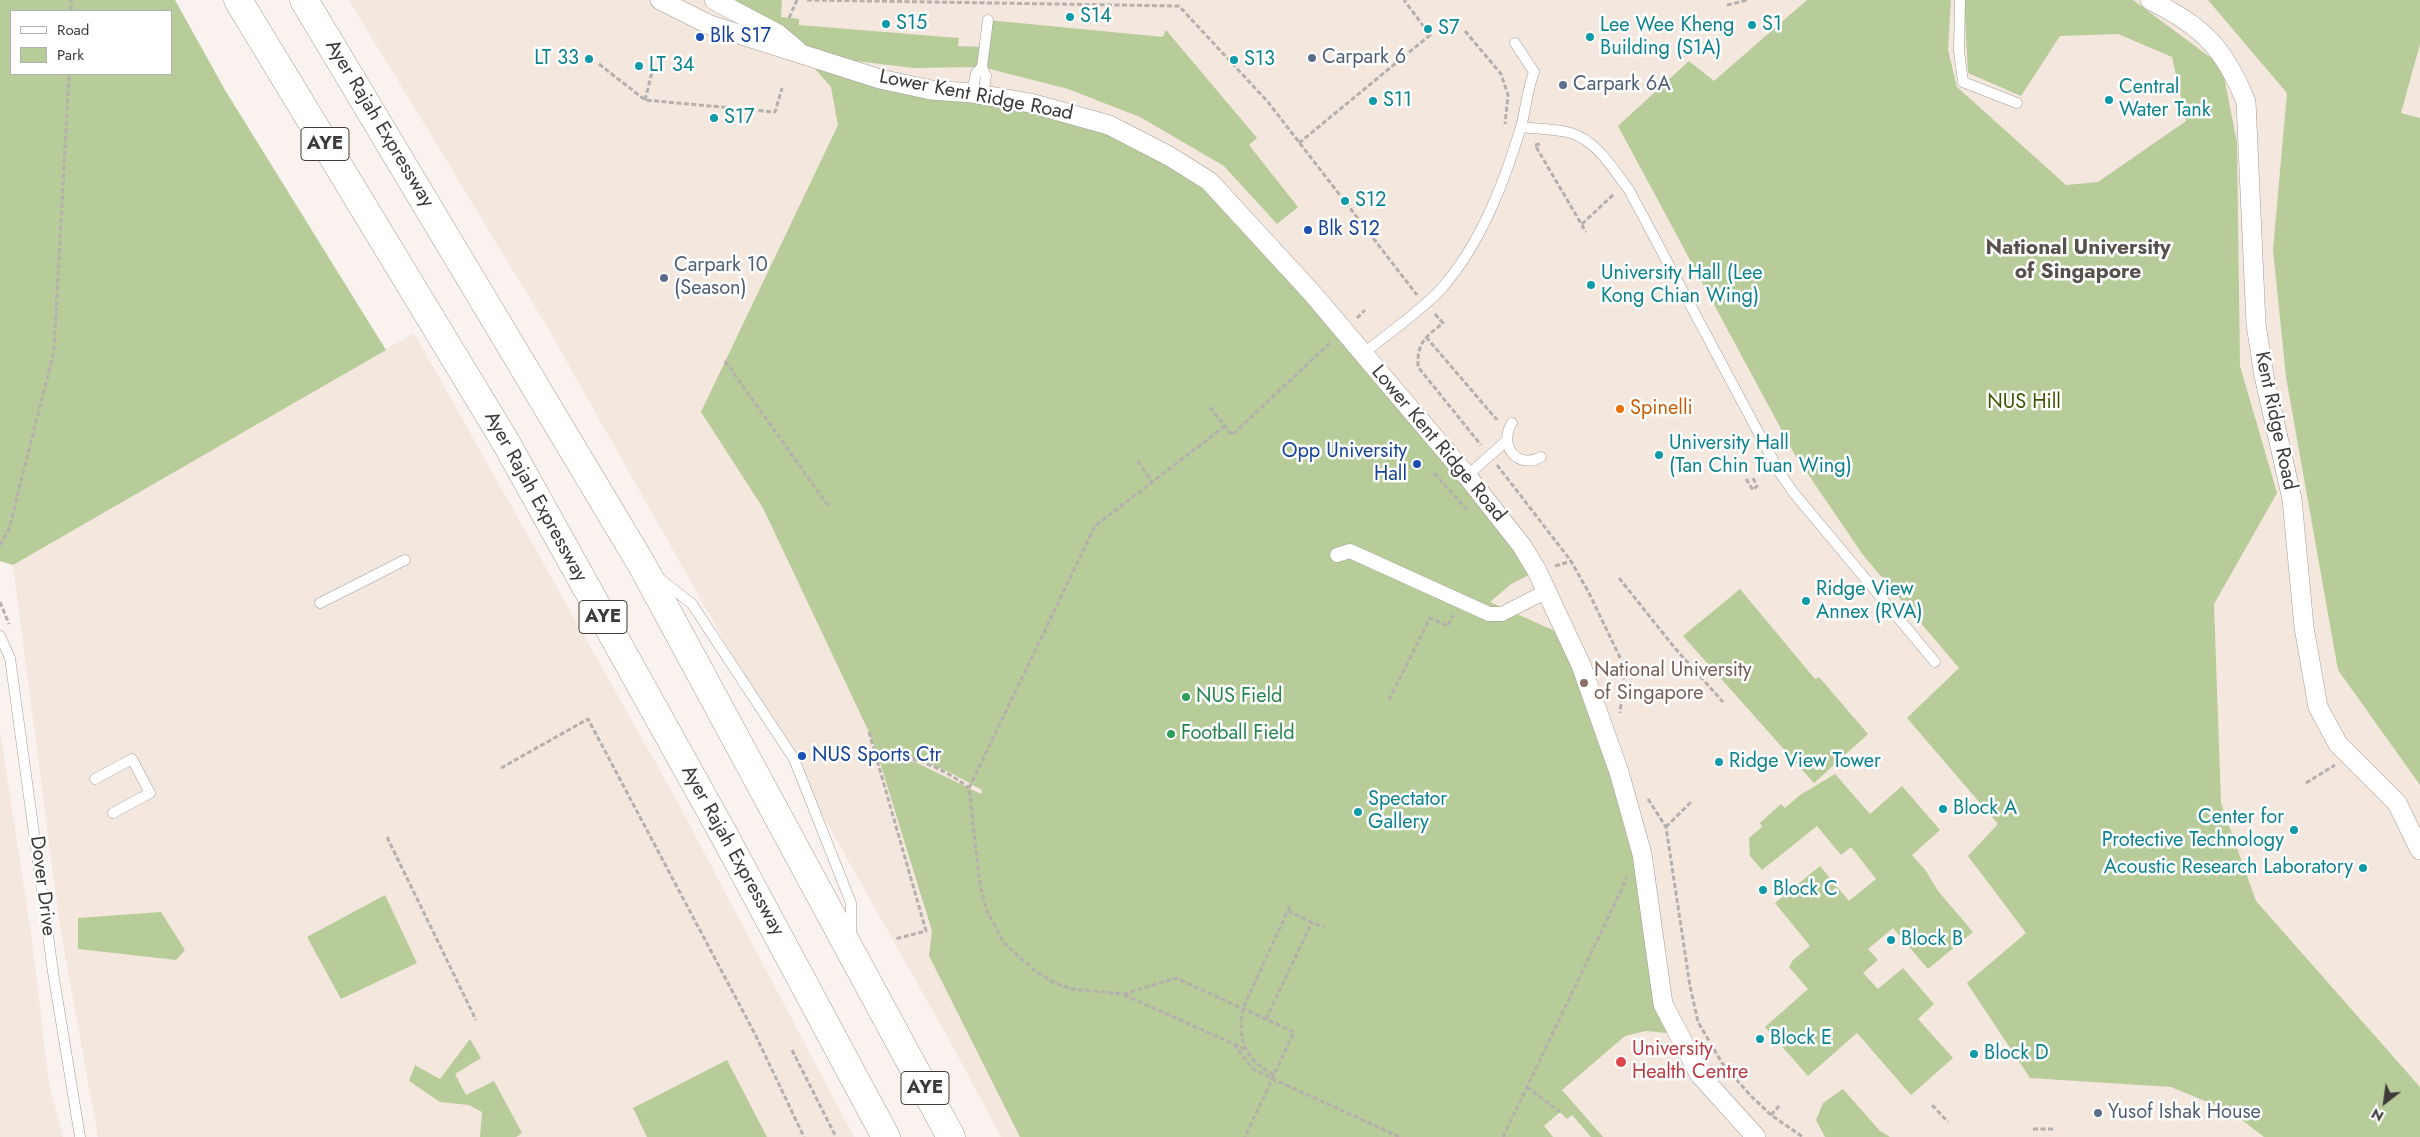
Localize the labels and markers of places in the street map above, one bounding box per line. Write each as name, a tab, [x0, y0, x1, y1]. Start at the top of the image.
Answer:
place label: S14	[1080, 5, 1112, 29]
marker: S14	[1064, 11, 1076, 23]
place label: S15	[896, 12, 927, 36]
place label: S1	[1762, 13, 1782, 37]
place label: Lee Wee Kheng Building (S1A)	[1600, 14, 1734, 61]
place label: S7	[1438, 17, 1459, 41]
marker: S15	[880, 18, 892, 30]
marker: S1	[1746, 19, 1758, 31]
marker: S7	[1422, 23, 1434, 35]
place label: Blk S17	[710, 25, 771, 49]
marker: Blk S17	[694, 31, 706, 43]
marker: Lee Wee Kheng Building (S1A)	[1584, 31, 1596, 43]
place label: Carpark 6	[1322, 46, 1406, 70]
place label: LT 33	[534, 47, 579, 71]
place label: S13	[1244, 48, 1275, 72]
marker: Carpark 6	[1306, 52, 1318, 64]
marker: LT 33	[583, 53, 595, 65]
place label: LT 34	[649, 54, 694, 78]
marker: S13	[1228, 54, 1240, 66]
marker: LT 34	[633, 60, 645, 72]
place label: Carpark 6A	[1573, 73, 1671, 97]
place label: Central Water Tank	[2119, 76, 2211, 123]
marker: Carpark 6A	[1557, 79, 1569, 91]
place label: S11	[1383, 89, 1412, 113]
marker: Central Water Tank	[2103, 94, 2115, 106]
marker: S11	[1367, 95, 1379, 107]
place label: S17	[724, 106, 754, 130]
marker: S17	[708, 112, 720, 124]
place label: S12	[1355, 189, 1386, 213]
marker: S12	[1339, 195, 1351, 207]
place label: Blk S12	[1318, 218, 1380, 242]
marker: Blk S12	[1302, 224, 1314, 236]
place label: Carpark 10 (Season)	[674, 254, 768, 301]
place label: University Hall (Lee Kong Chian Wing)	[1601, 262, 1763, 309]
marker: Carpark 10 (Season)	[658, 272, 670, 284]
marker: University Hall (Lee Kong Chian Wing)	[1585, 279, 1597, 291]
place label: Spinelli	[1630, 397, 1693, 421]
marker: Spinelli	[1614, 403, 1626, 415]
place label: University Hall (Tan Chin Tuan Wing)	[1669, 432, 1852, 479]
place label: Opp University Hall	[1282, 440, 1407, 487]
marker: University Hall (Tan Chin Tuan Wing)	[1653, 449, 1665, 461]
marker: Opp University Hall	[1411, 458, 1423, 470]
place label: Ridge View Annex (RVA)	[1816, 578, 1923, 625]
marker: Ridge View Annex (RVA)	[1800, 595, 1812, 607]
place label: National University of Singapore	[1594, 659, 1751, 706]
marker: National University of Singapore	[1578, 677, 1590, 689]
place label: NUS Field	[1196, 685, 1282, 709]
marker: NUS Field	[1180, 691, 1192, 703]
place label: Football Field	[1181, 722, 1295, 746]
marker: Football Field	[1165, 728, 1177, 740]
place label: NUS Sports Ctr	[812, 744, 941, 768]
marker: NUS Sports Ctr	[796, 750, 808, 762]
place label: Ridge View Tower	[1729, 750, 1881, 774]
marker: Ridge View Tower	[1713, 756, 1725, 768]
place label: Spectator Gallery	[1368, 788, 1447, 835]
place label: Block A	[1953, 797, 2017, 821]
marker: Block A	[1937, 803, 1949, 815]
marker: Spectator Gallery	[1352, 806, 1364, 818]
place label: Center for Protective Technology	[2102, 806, 2284, 853]
marker: Center for Protective Technology	[2288, 824, 2300, 836]
place label: Acoustic Research Laboratory	[2104, 856, 2353, 880]
marker: Acoustic Research Laboratory	[2357, 862, 2369, 874]
place label: Block C	[1773, 878, 1838, 902]
marker: Block C	[1757, 884, 1769, 896]
place label: Block B	[1901, 928, 1963, 952]
marker: Block B	[1885, 934, 1897, 946]
place label: Block E	[1770, 1027, 1832, 1051]
marker: Block E	[1754, 1033, 1766, 1045]
place label: University Health Centre	[1632, 1038, 1748, 1085]
place label: Block D	[1984, 1042, 2049, 1066]
marker: Block D	[1968, 1048, 1980, 1060]
marker: University Health Centre	[1614, 1055, 1628, 1069]
place label: Yusof Ishak House	[2108, 1101, 2261, 1125]
marker: Yusof Ishak House	[2092, 1107, 2104, 1119]

